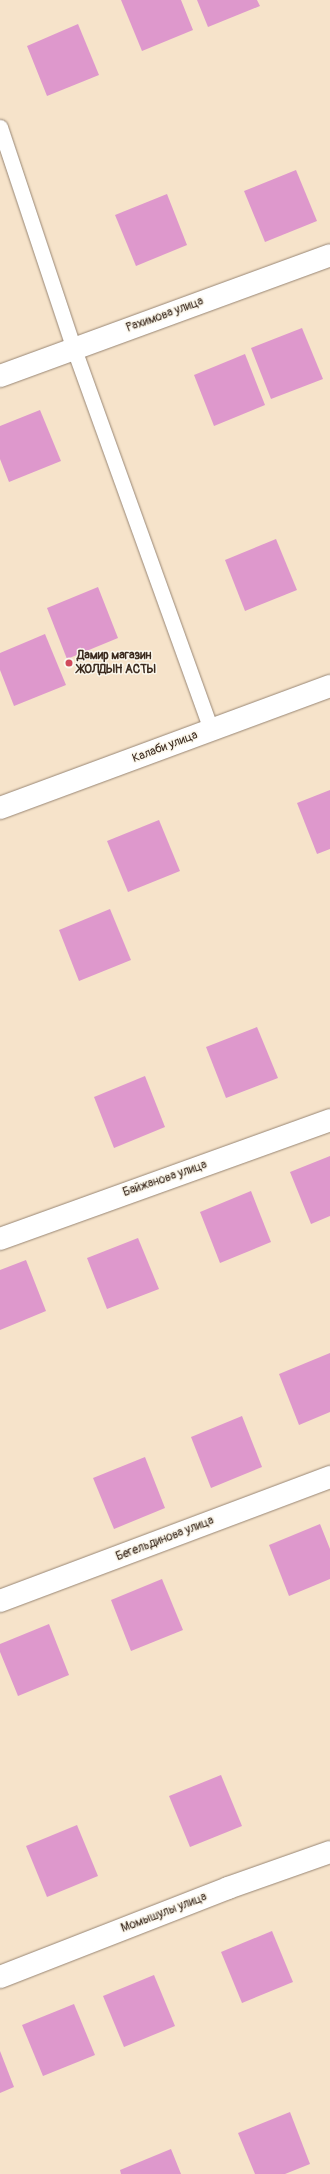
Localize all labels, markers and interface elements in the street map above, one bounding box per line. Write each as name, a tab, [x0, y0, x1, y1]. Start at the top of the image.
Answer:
street label: Рахимова улица	[124, 294, 206, 336]
place label: Дамир магазин ЖОЛДЫН АСТЫ	[77, 649, 156, 677]
marker: Дамир магазин ЖОЛДЫН АСТЫ	[64, 658, 74, 668]
street label: Калаби улица	[130, 728, 200, 766]
street label: Байжанова улица	[121, 1158, 209, 1200]
street label: Бегельдинова улица	[114, 1514, 216, 1564]
street label: Момышулы улица	[119, 1890, 209, 1936]

